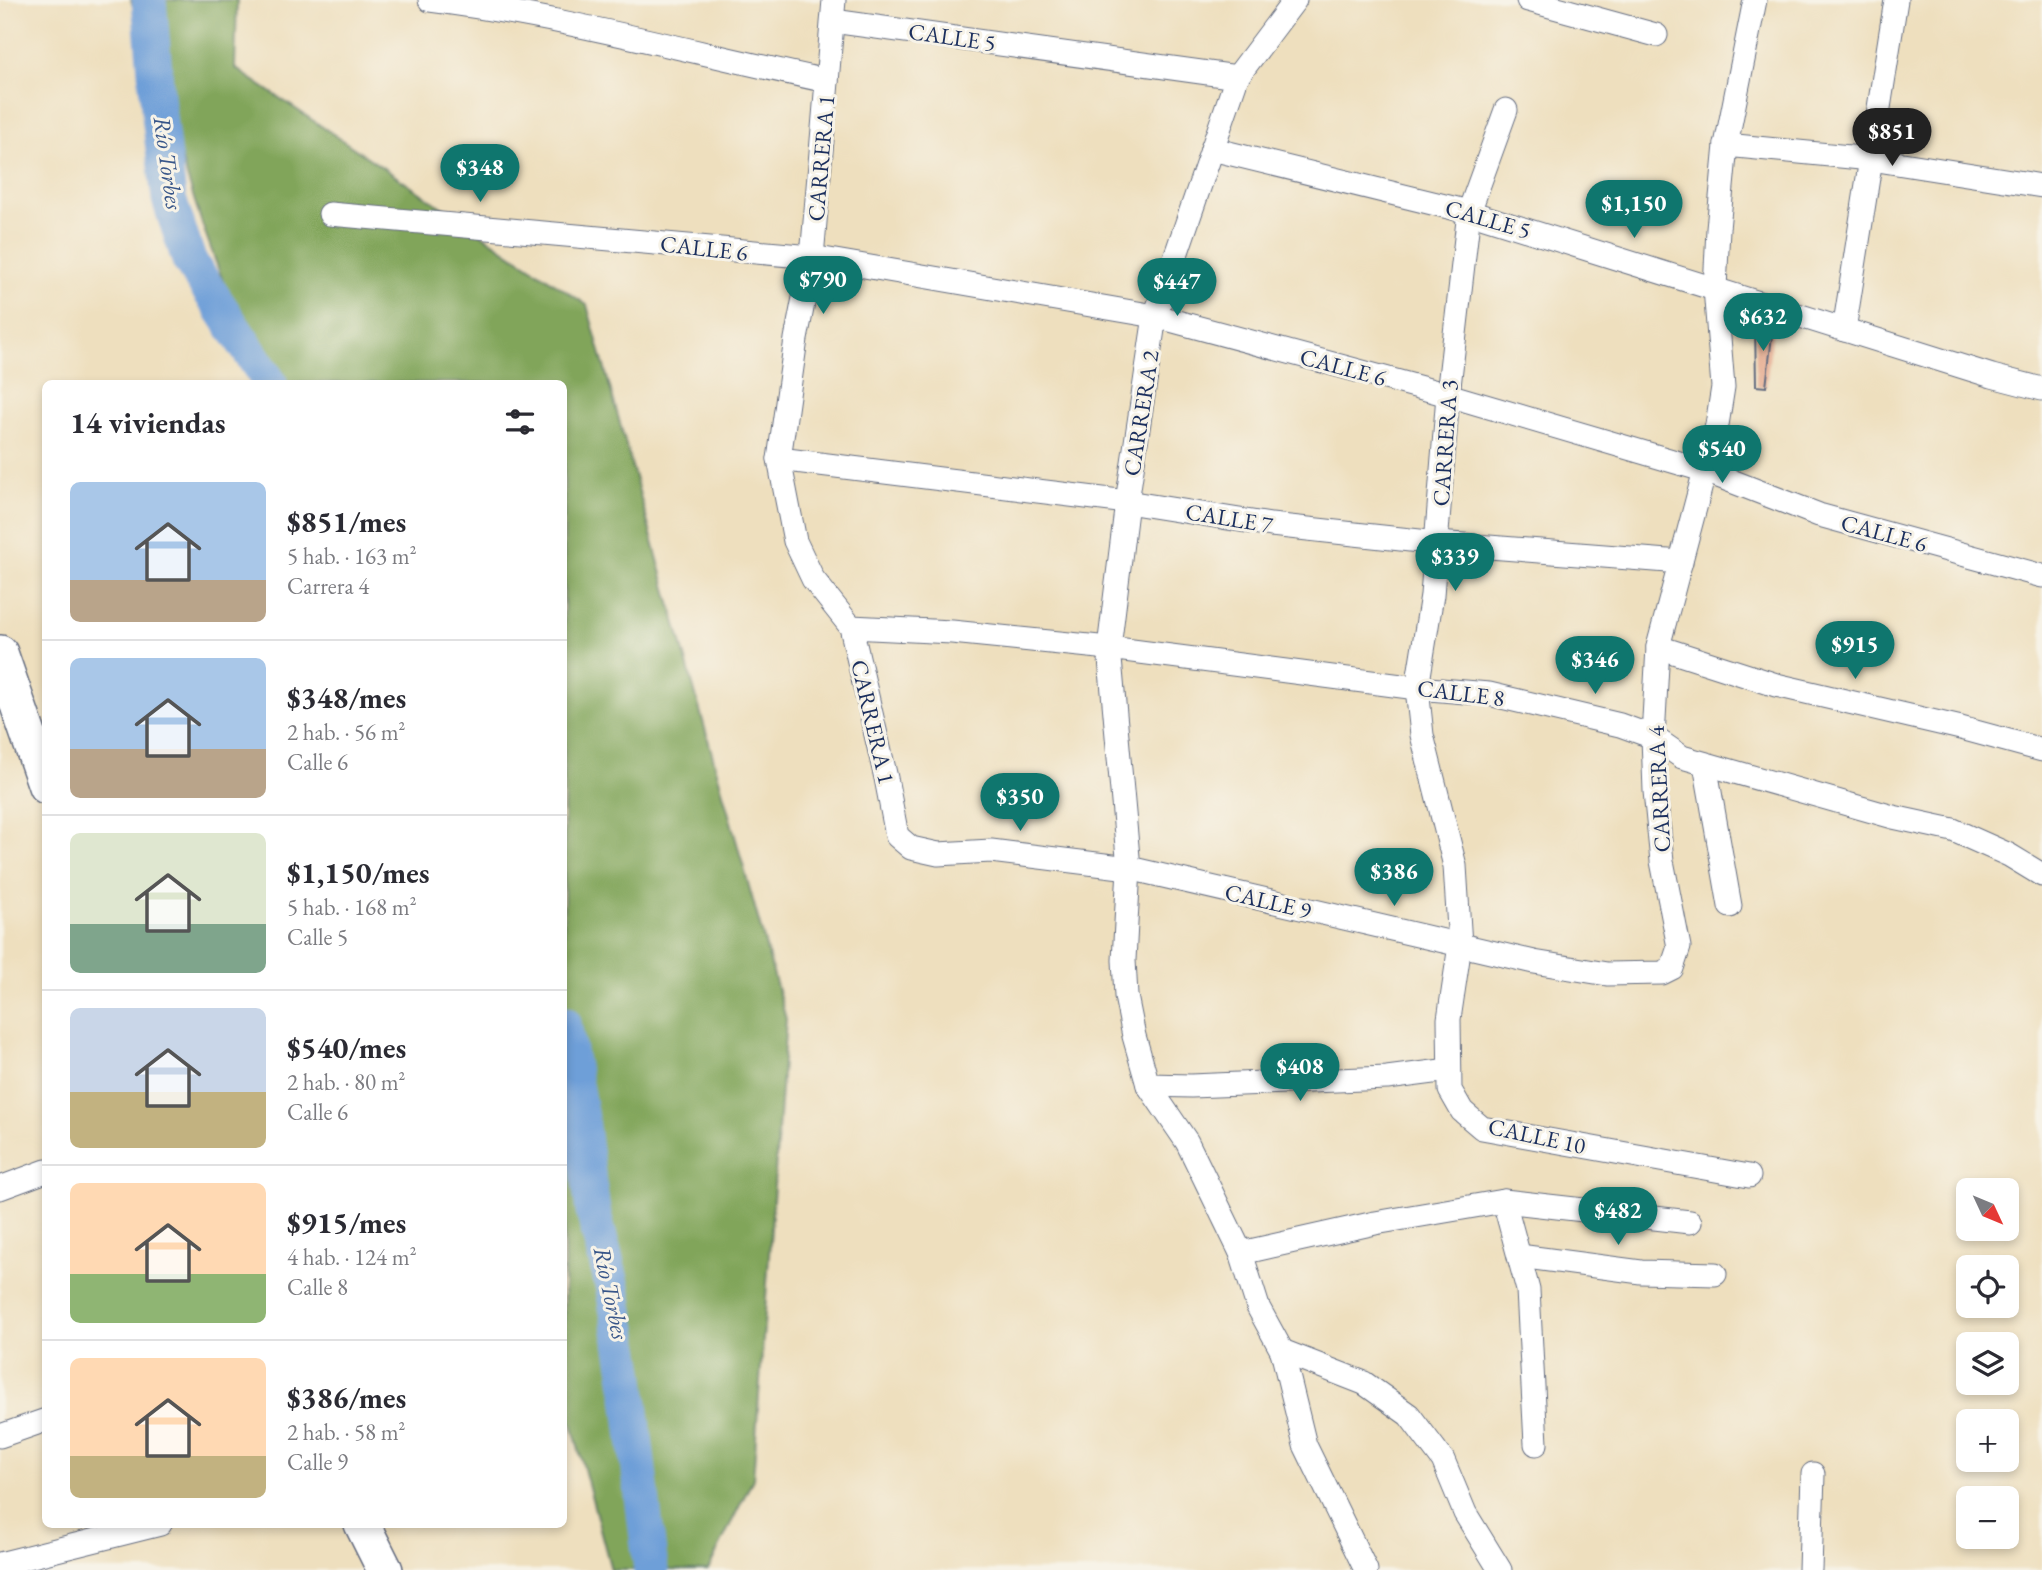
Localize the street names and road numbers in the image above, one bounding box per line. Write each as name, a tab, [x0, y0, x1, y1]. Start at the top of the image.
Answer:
street label: CALLE 5	[906, 16, 998, 58]
street label: CARRERA 1	[801, 93, 841, 223]
street label: CALLE 5	[1442, 192, 1534, 246]
street label: CALLE 6	[659, 228, 749, 268]
street label: CALLE 6	[1297, 341, 1389, 393]
street label: CARRERA 2	[1116, 348, 1166, 478]
street label: CARRERA 3	[1426, 379, 1464, 507]
street label: CALLE 7	[1183, 496, 1276, 540]
street label: CALLE 6	[1838, 507, 1930, 559]
street label: CARRERA 1	[844, 657, 902, 787]
street label: CALLE 8	[1416, 673, 1506, 713]
street label: CARRERA 4	[1641, 724, 1677, 853]
street label: CALLE 9	[1222, 877, 1314, 925]
street label: CALLE 10	[1486, 1111, 1588, 1161]

